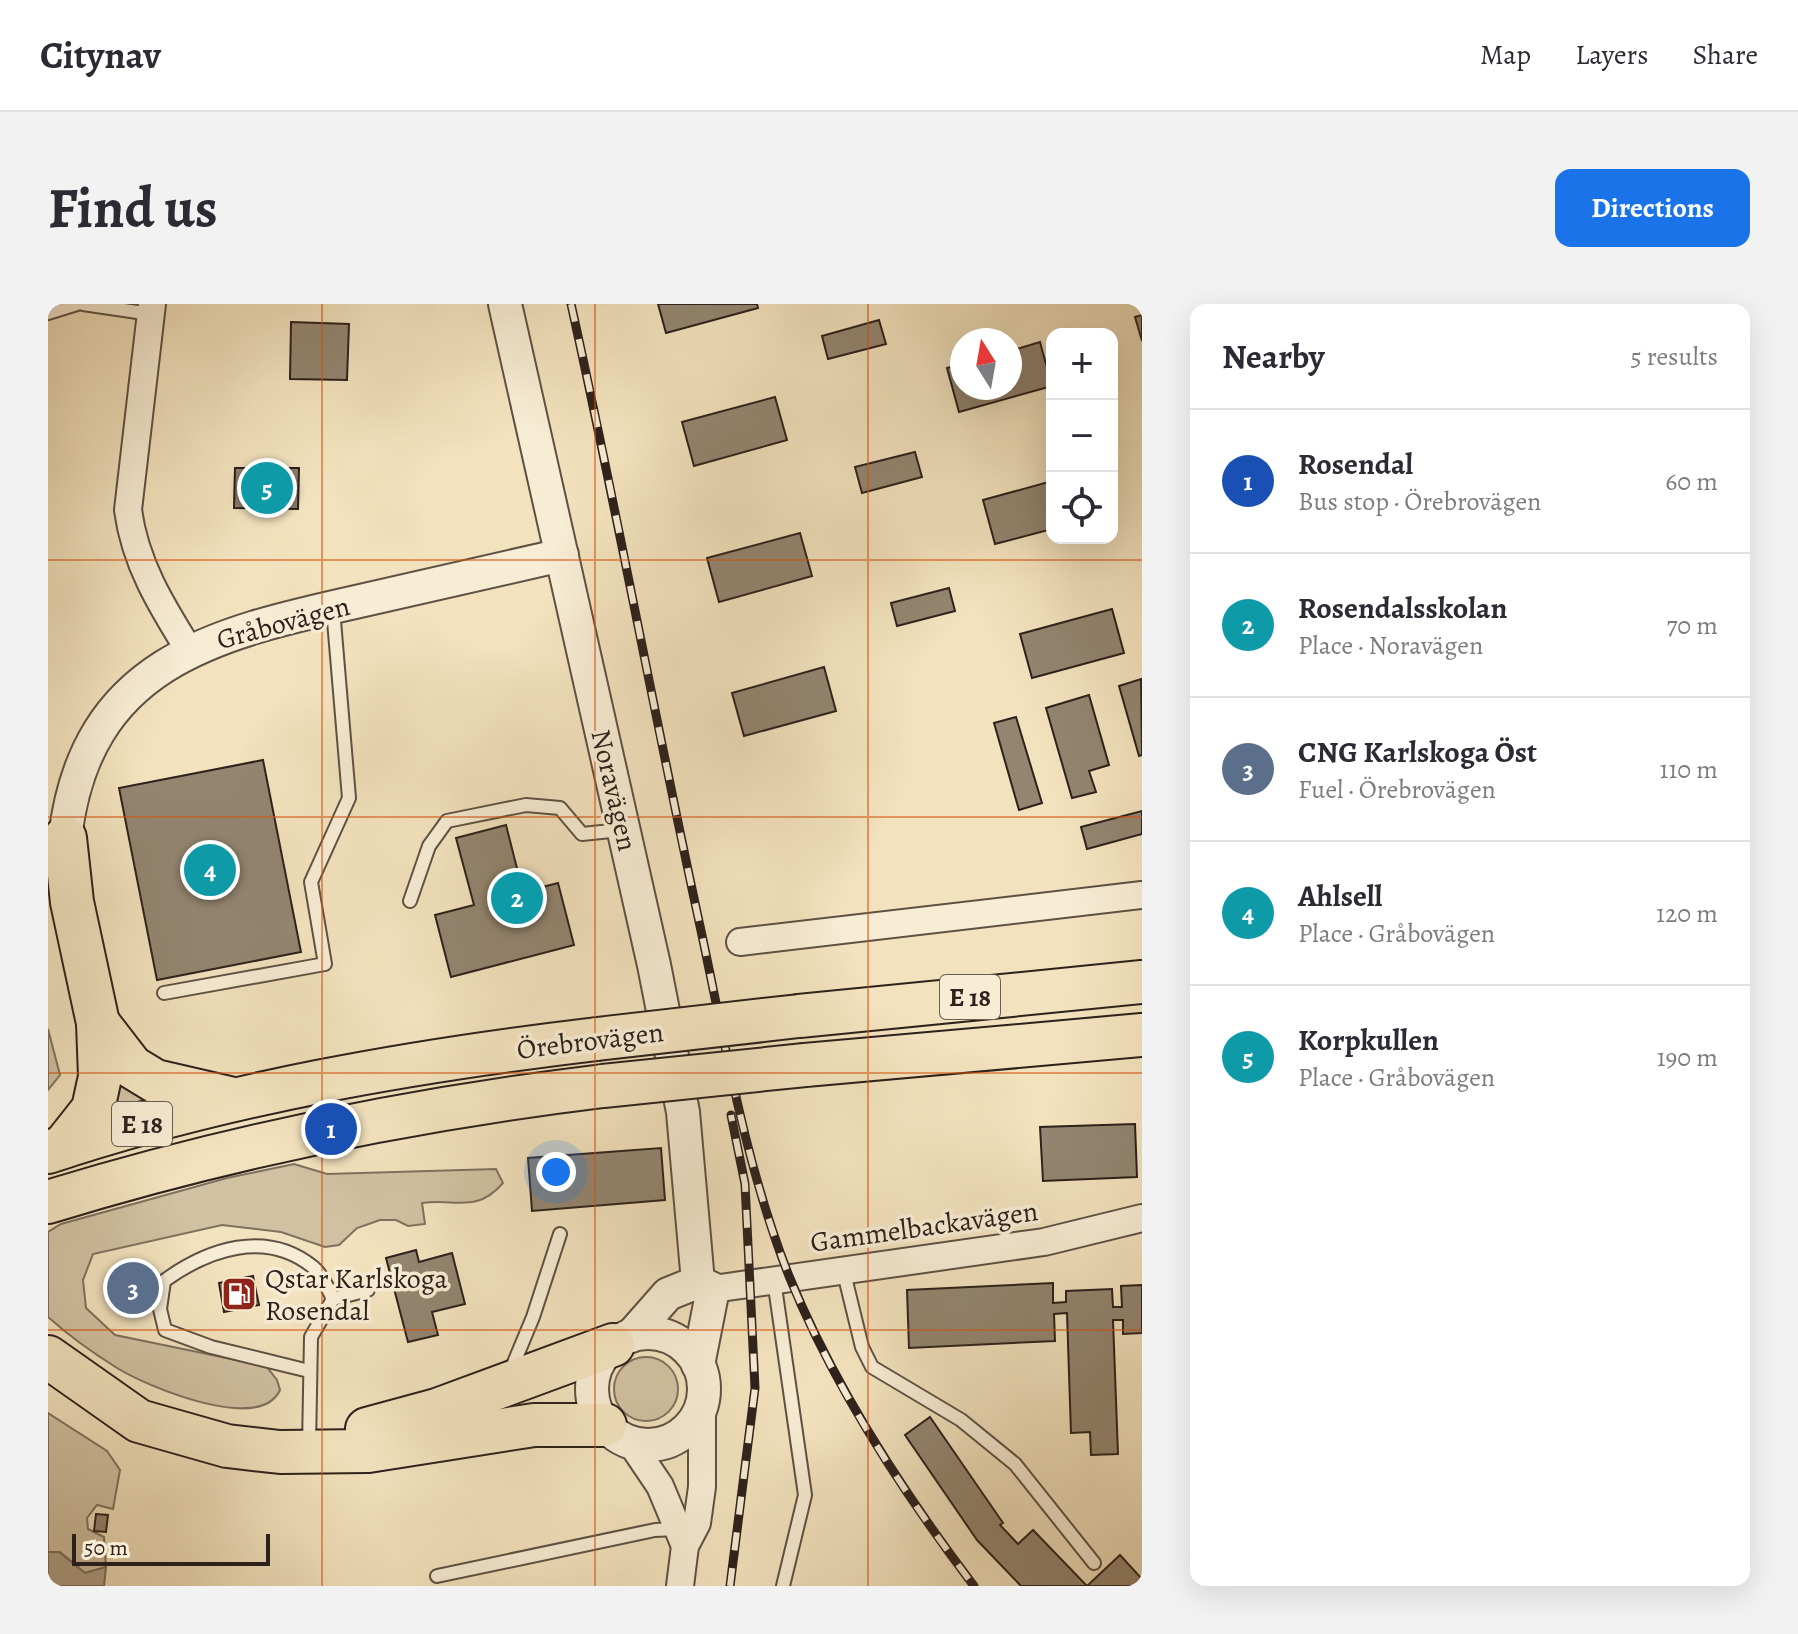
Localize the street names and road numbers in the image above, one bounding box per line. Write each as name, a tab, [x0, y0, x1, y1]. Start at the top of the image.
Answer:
street label: Gråbovägen	[213, 587, 354, 659]
street label: Noravägen	[582, 726, 646, 855]
road number: E 18	[940, 975, 1000, 1019]
street label: Örebrovägen	[515, 1013, 666, 1069]
road number: E 18	[112, 1102, 172, 1146]
street label: Gammelbackavägen	[808, 1192, 1040, 1262]

